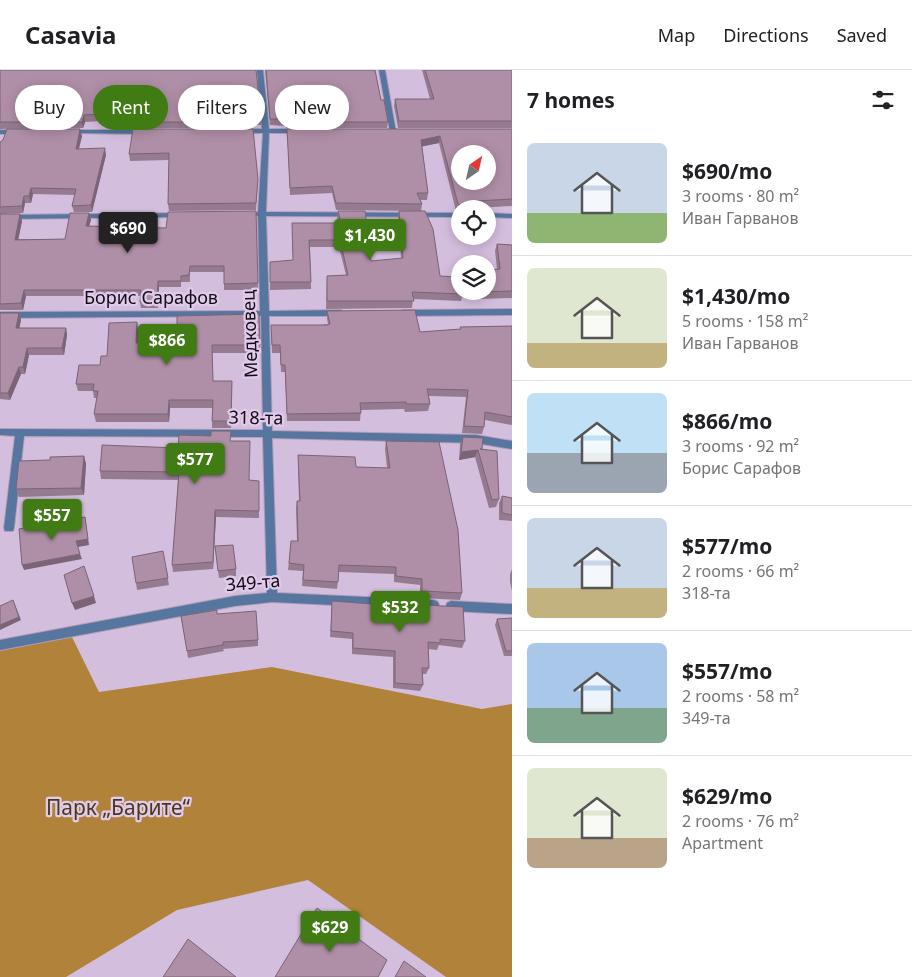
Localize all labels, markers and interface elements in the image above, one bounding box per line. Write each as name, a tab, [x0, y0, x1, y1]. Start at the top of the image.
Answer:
text: Casavia	[25, 18, 116, 51]
text: Map	[658, 23, 695, 47]
text: Directions	[723, 23, 809, 47]
text: Saved	[837, 23, 887, 47]
chip: Buy	[15, 85, 83, 130]
chip: Rent	[93, 85, 168, 130]
chip: Filters	[178, 85, 265, 130]
chip: New	[275, 85, 349, 130]
text: 7 homes	[527, 86, 615, 114]
icon: filters	[869, 86, 897, 114]
north arrow	[451, 145, 496, 190]
map controls	[451, 145, 496, 300]
text: $690/mo	[682, 157, 772, 185]
icon: home	[567, 163, 627, 223]
text: 3 rooms · 80 m²	[682, 185, 799, 207]
button: locate	[451, 200, 496, 245]
text: Иван Гарванов	[682, 207, 798, 229]
pin: $690	[98, 212, 158, 254]
text: $690	[110, 217, 146, 239]
pin: $1,430	[329, 218, 411, 261]
text: $1,430	[345, 224, 395, 246]
button: layers	[451, 255, 496, 300]
text: $1,430/mo	[682, 282, 790, 310]
street label: Борис Сарафов	[84, 285, 218, 309]
icon: home	[567, 288, 627, 348]
street label: Медковец	[235, 290, 263, 378]
text: 5 rooms · 158 m²	[682, 310, 808, 332]
pin: $866	[137, 324, 197, 366]
text: $866	[149, 329, 185, 351]
text: Иван Гарванов	[682, 332, 798, 354]
street label: 318-та	[228, 405, 284, 429]
text: $866/mo	[682, 407, 772, 435]
icon: home	[567, 413, 627, 473]
text: 3 rooms · 92 m²	[682, 435, 799, 457]
pin: $577	[165, 442, 225, 485]
text: $577	[177, 448, 213, 470]
text: Борис Сарафов	[682, 457, 801, 479]
pin: $557	[22, 498, 82, 541]
text: $557	[34, 504, 70, 526]
text: $577/mo	[682, 532, 772, 560]
icon: home	[567, 538, 627, 598]
text: 2 rooms · 66 m²	[682, 560, 799, 582]
street label: 349-та	[225, 568, 281, 596]
text: 318-та	[682, 582, 731, 604]
pin: $532	[370, 590, 430, 633]
text: $532	[382, 596, 418, 618]
text: $557/mo	[682, 657, 772, 685]
icon: home	[567, 663, 627, 723]
text: 2 rooms · 58 m²	[682, 685, 799, 707]
text: 349-та	[682, 707, 731, 729]
text: $629/mo	[682, 782, 772, 810]
icon: home	[567, 788, 627, 848]
park label: Парк „Барите“	[46, 793, 191, 821]
text: 2 rooms · 76 m²	[682, 810, 799, 832]
text: Apartment	[682, 832, 763, 854]
pin: $629	[300, 910, 360, 953]
text: $629	[312, 916, 348, 938]

